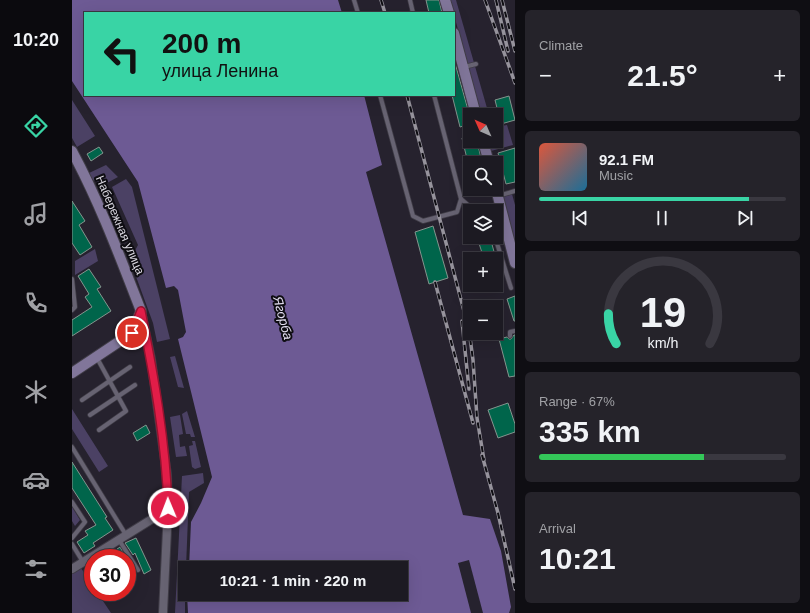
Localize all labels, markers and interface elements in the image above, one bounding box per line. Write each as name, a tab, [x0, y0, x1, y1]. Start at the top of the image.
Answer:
icon: left	[96, 28, 148, 80]
text: 200 m	[162, 28, 241, 59]
text: 10:20	[13, 30, 59, 50]
text: Climate	[539, 38, 583, 53]
text: 21.5°	[627, 59, 698, 92]
text: улица Ленина	[162, 61, 278, 81]
text: −	[539, 63, 552, 88]
text: +	[773, 63, 786, 88]
north arrow	[463, 108, 503, 148]
map controls	[463, 108, 503, 340]
icon: directions	[22, 112, 50, 140]
text: 92.1 FM	[599, 151, 654, 168]
button: search	[463, 156, 503, 196]
text: Music	[599, 168, 633, 183]
street label: Набережная улица	[93, 173, 147, 277]
icon: music	[22, 200, 50, 228]
button: layers	[463, 204, 503, 244]
icon: previous	[569, 207, 591, 229]
icon: pause	[651, 207, 673, 229]
icon: next	[734, 207, 756, 229]
button: +	[463, 252, 503, 292]
icon: phone	[22, 289, 50, 317]
text: 19	[639, 289, 686, 336]
water label: Ягорба	[270, 294, 296, 341]
button: −	[463, 300, 503, 340]
pin	[115, 316, 149, 350]
icon: arrive	[121, 322, 143, 344]
text: km/h	[647, 335, 678, 351]
icon: climate	[22, 378, 50, 406]
text: Range · 67%	[539, 394, 615, 409]
text: 335 km	[539, 415, 641, 448]
icon: car	[22, 466, 50, 494]
position arrow	[147, 487, 189, 529]
text: Arrival	[539, 521, 576, 536]
text: 10:21	[539, 542, 616, 575]
speed limit sign: 30	[84, 549, 136, 601]
icon: filters	[22, 555, 50, 583]
text: 10:21 · 1 min · 220 m	[220, 572, 366, 589]

